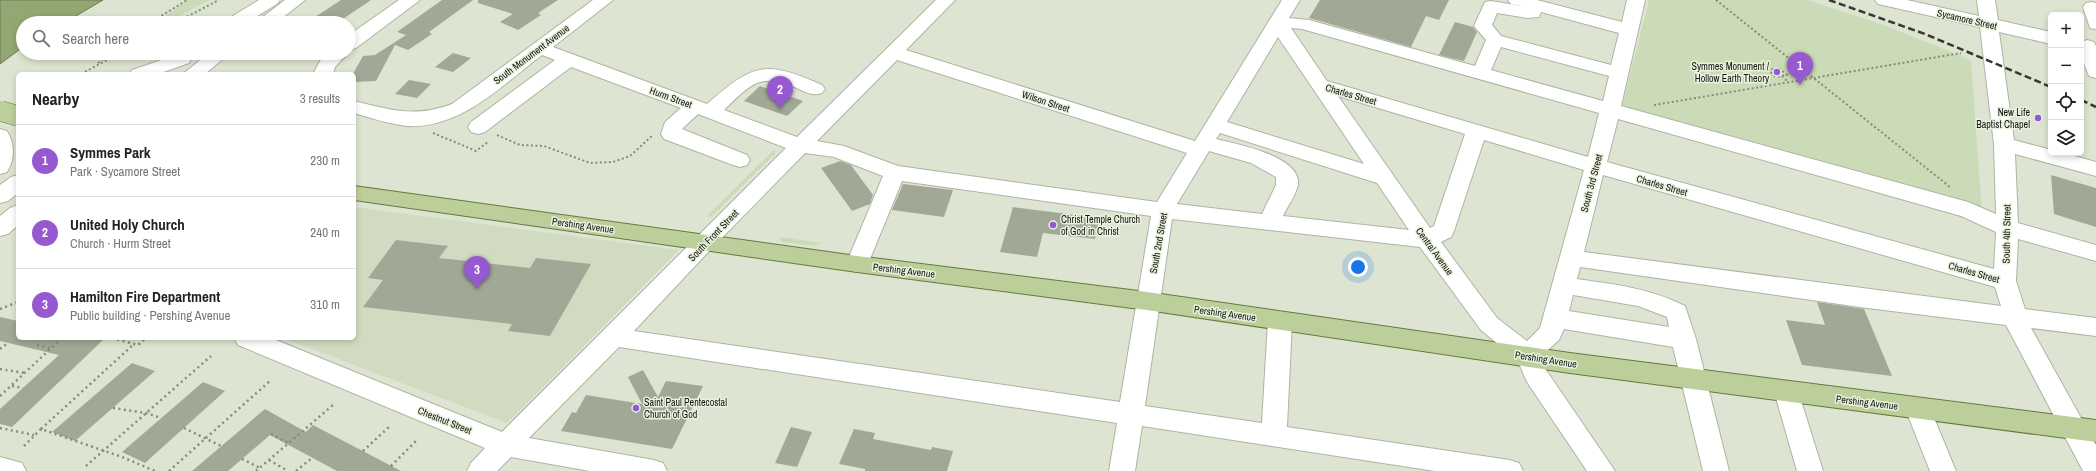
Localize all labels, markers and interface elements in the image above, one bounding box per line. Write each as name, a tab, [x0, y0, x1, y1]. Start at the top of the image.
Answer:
street label: Sycamore Street	[1936, 6, 1999, 33]
map controls	[2048, 12, 2084, 156]
button: +	[2048, 12, 2084, 48]
search box	[16, 16, 356, 60]
street label: South Monument Avenue	[491, 21, 572, 87]
icon: search	[30, 27, 52, 49]
text: Search here	[62, 28, 129, 49]
button: −	[2048, 48, 2084, 84]
pin: 1	[1787, 52, 1813, 85]
place label: Symmes Monument / Hollow Earth Theory	[1692, 60, 1770, 85]
marker: Symmes Monument / Hollow Earth Theory	[1772, 67, 1782, 77]
pin: 2	[767, 76, 793, 109]
street label: Charles Street	[1324, 81, 1379, 108]
street label: Hurm Street	[648, 84, 694, 111]
button: locate	[2048, 84, 2084, 120]
text: Nearby	[32, 87, 79, 110]
street label: Wilson Street	[1020, 88, 1072, 115]
text: 3 results	[300, 90, 340, 107]
place label: New Life Baptist Chapel	[1976, 106, 2030, 131]
marker: New Life Baptist Chapel	[2033, 113, 2043, 123]
button: layers	[2048, 120, 2084, 156]
text: Symmes Park	[70, 142, 151, 163]
text: 1	[42, 152, 48, 169]
text: 230 m	[310, 152, 340, 169]
street label: South 3rd Street	[1577, 152, 1606, 214]
text: Park · Sycamore Street	[70, 163, 180, 180]
street label: Charles Street	[1635, 172, 1690, 199]
street label: South 4th Street	[1999, 204, 2014, 264]
street label: South Front Street	[685, 206, 742, 264]
street label: South 2nd Street	[1147, 211, 1170, 275]
place label: Christ Temple Church of God in Christ	[1061, 213, 1140, 238]
text: United Holy Church	[70, 214, 185, 235]
street label: Pershing Avenue	[551, 215, 615, 236]
marker: Christ Temple Church of God in Christ	[1048, 220, 1058, 230]
text: 2	[42, 224, 48, 241]
text: 240 m	[310, 224, 340, 241]
street label: Central Avenue	[1413, 225, 1457, 278]
text: Church · Hurm Street	[70, 235, 171, 252]
pin: 3	[464, 256, 490, 289]
your location	[1348, 257, 1368, 277]
street label: Charles Street	[1947, 259, 2002, 286]
street label: Pershing Avenue	[872, 260, 936, 281]
text: Hamilton Fire Department	[70, 286, 220, 307]
text: 3	[42, 296, 48, 313]
text: 310 m	[310, 296, 340, 313]
street label: Pershing Avenue	[1193, 303, 1257, 324]
text: Public building · Pershing Avenue	[70, 307, 230, 324]
street label: Pershing Avenue	[1514, 348, 1578, 371]
street label: Pershing Avenue	[1835, 392, 1899, 413]
place label: Saint Paul Pentecostal Church of God	[644, 396, 727, 421]
marker: Saint Paul Pentecostal Church of God	[631, 403, 641, 413]
street label: Chestnut Street	[416, 404, 474, 437]

